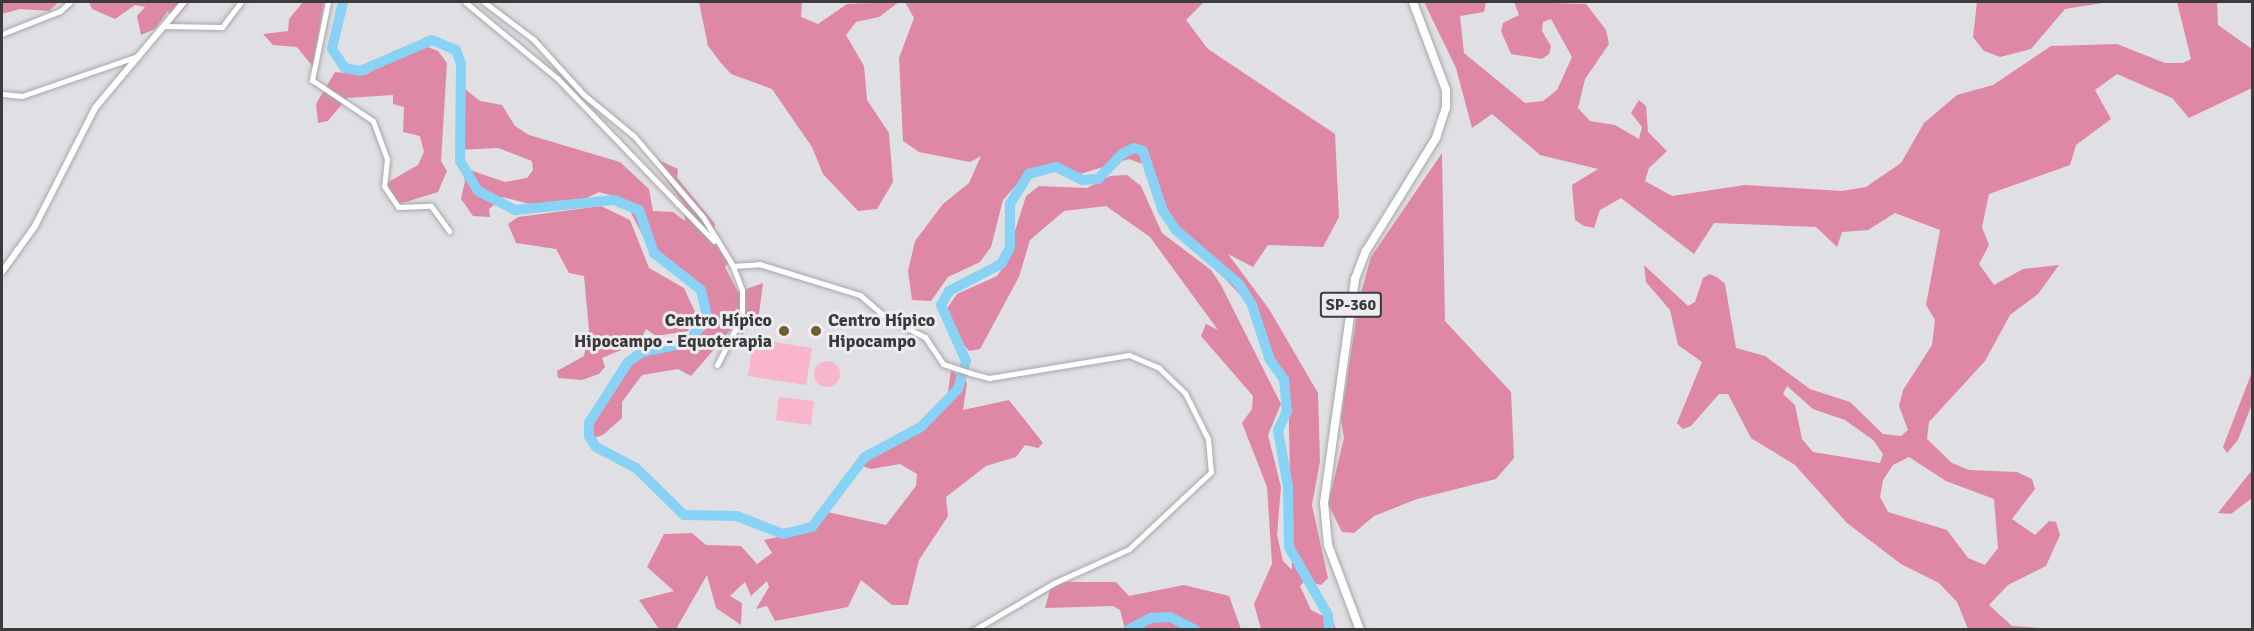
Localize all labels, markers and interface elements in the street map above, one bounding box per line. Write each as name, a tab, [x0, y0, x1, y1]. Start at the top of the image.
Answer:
road number: SP-360	[1320, 292, 1382, 318]
place label: Centro Hípico Hipocampo - Equoterapia	[574, 310, 772, 352]
place label: Centro Hípico Hipocampo	[828, 310, 935, 352]
marker: Centro Hípico Hipocampo - Equoterapia	[777, 324, 791, 338]
marker: Centro Hípico Hipocampo	[809, 324, 823, 338]

